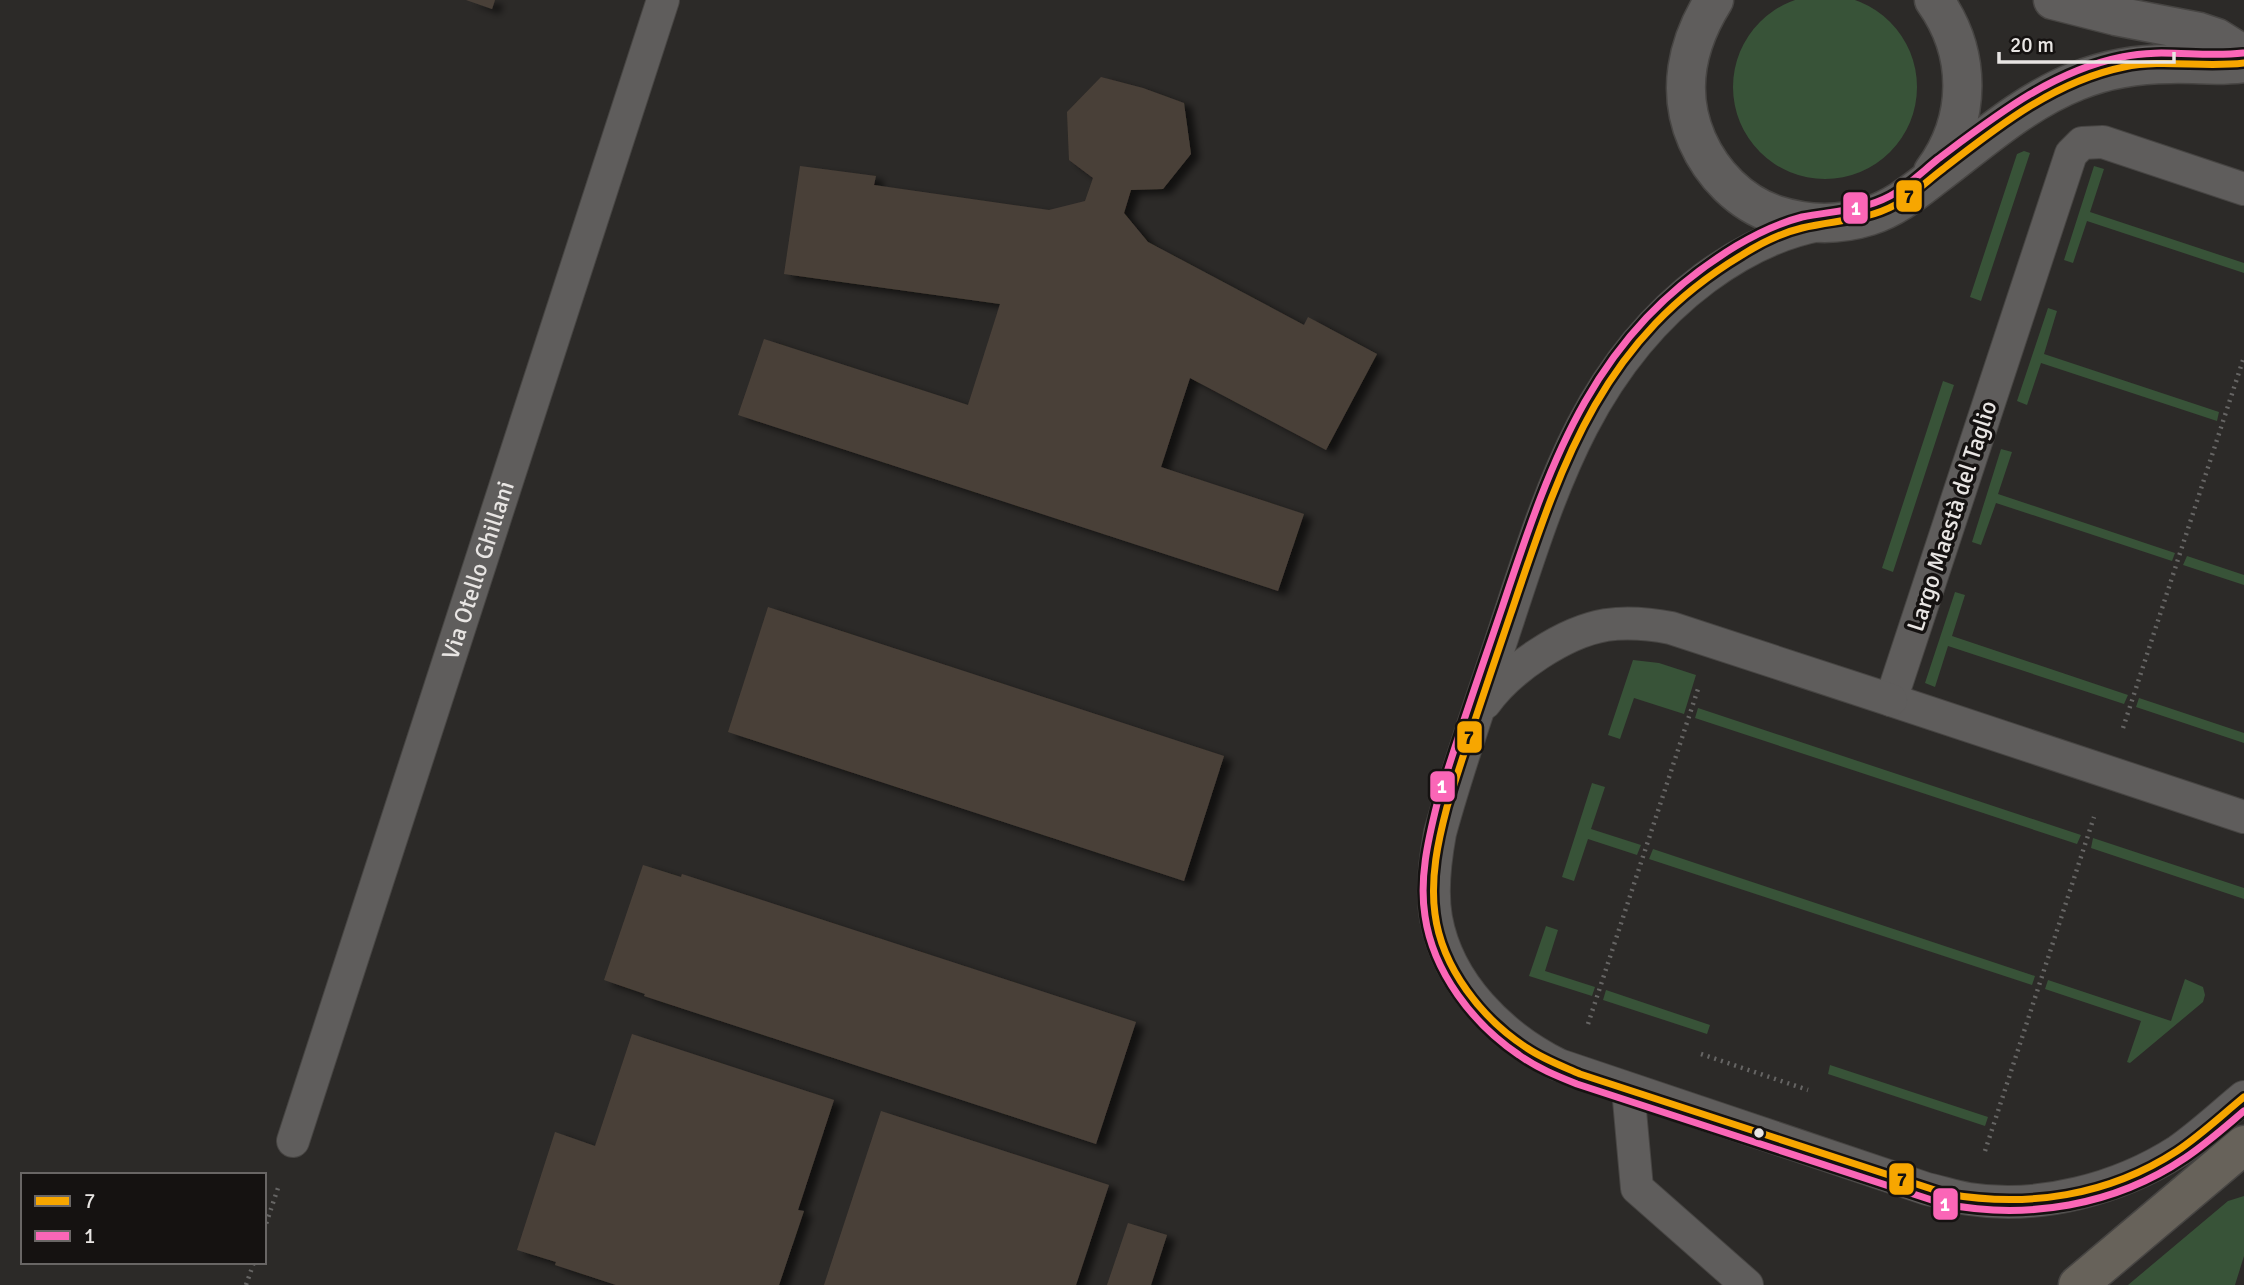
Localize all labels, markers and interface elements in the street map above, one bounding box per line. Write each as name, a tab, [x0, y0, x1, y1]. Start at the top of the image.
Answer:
scale bar	[1999, 21, 2174, 65]
text: 20 m	[2010, 32, 2054, 58]
line badge: 7	[1895, 179, 1923, 213]
text: 7	[1904, 185, 1914, 209]
line badge: 1	[1842, 191, 1869, 225]
text: 1	[1851, 197, 1861, 221]
street label: Largo Maestà del Taglio	[1900, 397, 2004, 635]
street label: Via Otello Ghillani	[435, 477, 521, 663]
line badge: 7	[1456, 720, 1483, 754]
text: 7	[1464, 726, 1474, 750]
line badge: 1	[1429, 770, 1456, 803]
text: 1	[1437, 775, 1447, 799]
unlabelled marker	[1752, 1126, 1766, 1140]
line badge: 7	[1888, 1162, 1915, 1196]
text: 7	[1897, 1168, 1907, 1192]
legend	[21, 1173, 266, 1264]
line badge: 1	[1932, 1187, 1959, 1221]
text: 7	[84, 1188, 95, 1214]
text: 1	[1940, 1193, 1950, 1217]
text: 1	[84, 1223, 95, 1249]

